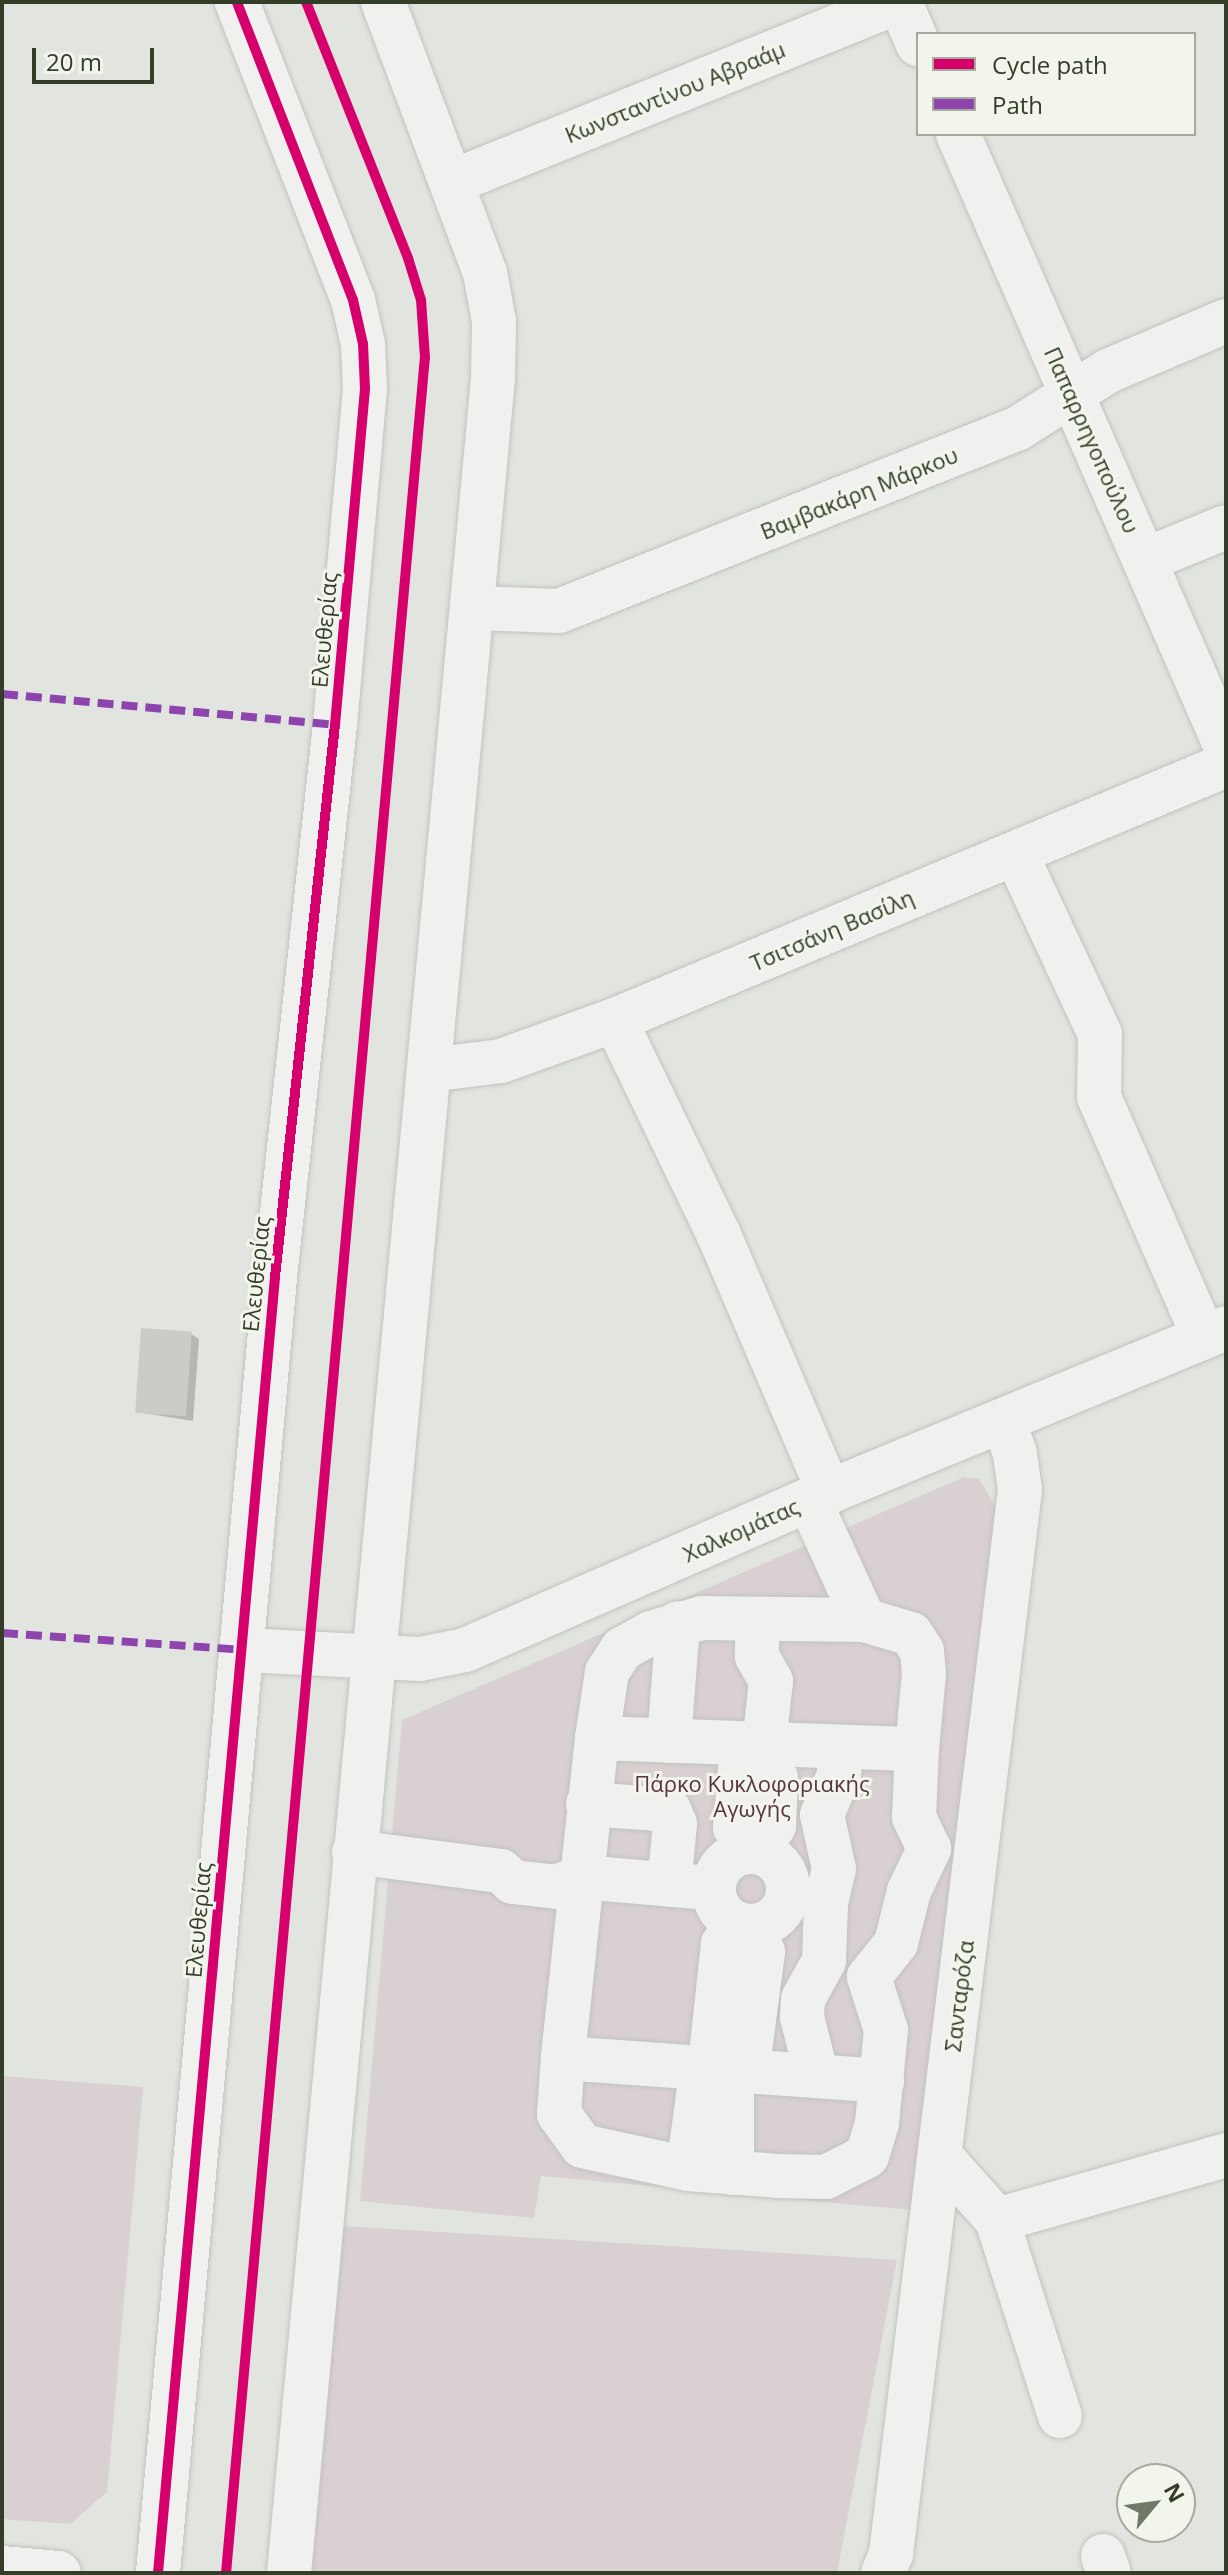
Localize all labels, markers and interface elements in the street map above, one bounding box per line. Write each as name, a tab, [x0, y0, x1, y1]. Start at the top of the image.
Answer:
scale bar	[36, 32, 158, 82]
legend	[916, 32, 1196, 136]
street label: Κωνσταντίνου Αβραάμ	[561, 36, 789, 148]
text: 20 m	[46, 45, 102, 78]
text: Cycle path	[992, 48, 1108, 81]
text: Path	[992, 88, 1043, 121]
street label: Παπαρρηγοπούλου	[1039, 343, 1145, 537]
street label: Βαμβακάρη Μάρκου	[756, 441, 962, 545]
street label: Ελευθερίας	[306, 571, 342, 689]
street label: Τσιτσάνη Βασίλη	[746, 884, 918, 976]
street label: Ελευθερίας	[237, 1215, 275, 1333]
street label: Χαλκομάτας	[679, 1493, 803, 1567]
park label: Πάρκο Κυκλοφοριακής Αγωγής	[634, 1770, 870, 1822]
street label: Ελευθερίας	[180, 1861, 216, 1979]
street label: Σανταρόζα	[939, 1939, 979, 2053]
north arrow	[1116, 2463, 1196, 2543]
text: N	[1158, 2477, 1193, 2507]

